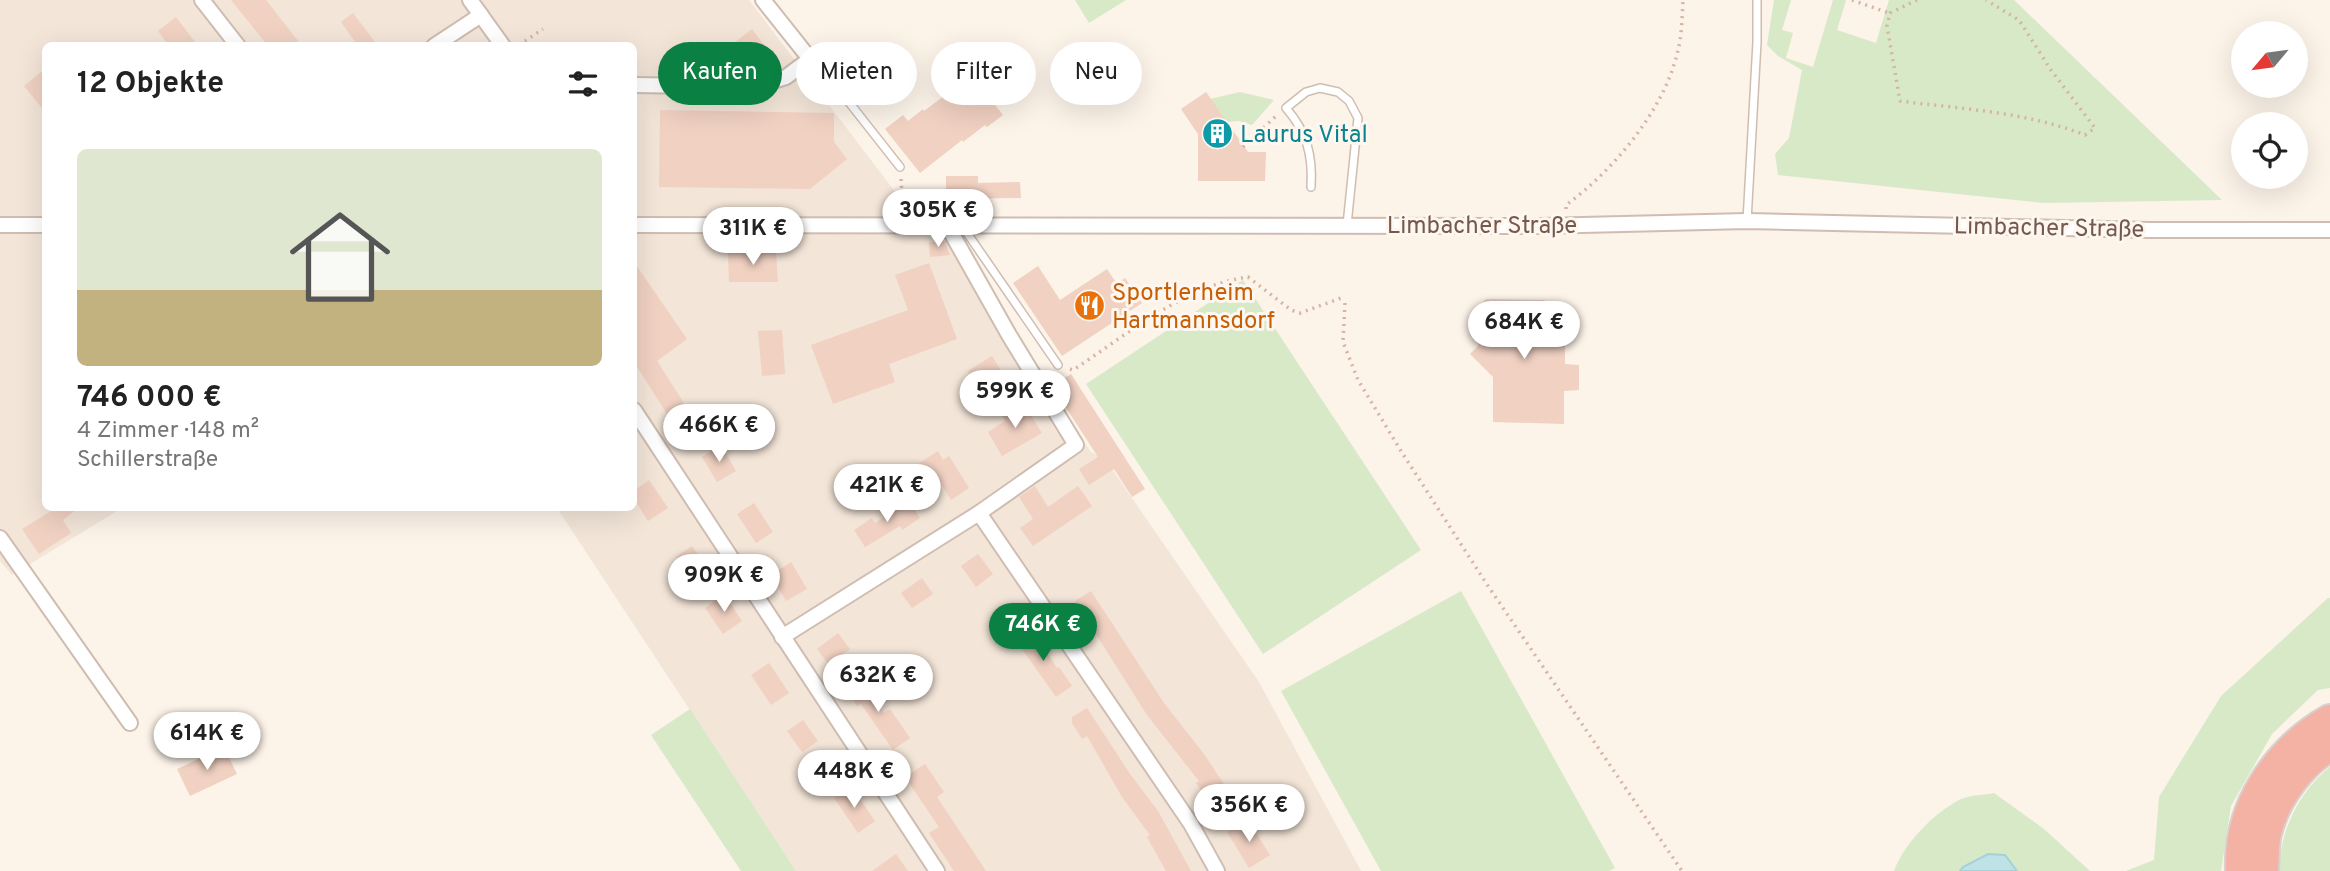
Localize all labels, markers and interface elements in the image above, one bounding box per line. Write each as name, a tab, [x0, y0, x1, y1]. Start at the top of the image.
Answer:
north arrow	[2231, 21, 2308, 98]
map controls	[2231, 21, 2308, 189]
chip: Kaufen	[658, 42, 782, 105]
chip: Mieten	[796, 42, 917, 105]
chip: Filter	[931, 42, 1036, 105]
chip: Neu	[1050, 42, 1142, 105]
icon: filters	[564, 65, 602, 103]
text: 12 Objekte	[77, 66, 224, 103]
button: locate	[2231, 112, 2308, 189]
building icon: Laurus Vital	[1200, 117, 1234, 151]
place label: Laurus Vital	[1240, 121, 1368, 151]
pin: 305K €	[881, 190, 995, 249]
icon: home	[277, 194, 403, 320]
text: 305K €	[898, 197, 978, 226]
pin: 311K €	[696, 208, 810, 267]
street label: Limbacher Straße	[1387, 212, 1577, 242]
street label: Limbacher Straße	[1953, 212, 2144, 246]
text: 311K €	[719, 215, 787, 244]
place label: Sportlerheim Hartmannsdorf	[1112, 279, 1275, 337]
restaurant icon: Sportlerheim Hartmannsdorf	[1072, 289, 1106, 323]
pin: 684K €	[1467, 302, 1581, 361]
text: 684K €	[1484, 309, 1564, 338]
pin: 599K €	[958, 370, 1072, 430]
text: 599K €	[976, 378, 1054, 407]
text: 746 000 €	[77, 380, 222, 417]
pin: 466K €	[662, 405, 776, 464]
text: 466K €	[679, 412, 759, 441]
text: 4 Zimmer · 148 m²	[77, 417, 259, 446]
text: Schillerstraße	[77, 446, 218, 475]
pin: 421K €	[830, 464, 944, 524]
text: 421K €	[850, 472, 924, 501]
pin: 909K €	[667, 554, 781, 614]
text: 909K €	[684, 562, 764, 591]
pin: 746K €	[986, 604, 1100, 663]
text: 746K €	[1005, 611, 1081, 640]
pin: 632K €	[821, 654, 935, 714]
text: 632K €	[839, 662, 917, 691]
pin: 614K €	[150, 712, 264, 772]
text: 614K €	[170, 720, 244, 749]
pin: 448K €	[797, 750, 911, 810]
text: 448K €	[814, 758, 894, 787]
pin: 356K €	[1192, 784, 1306, 844]
text: 356K €	[1210, 792, 1288, 821]

